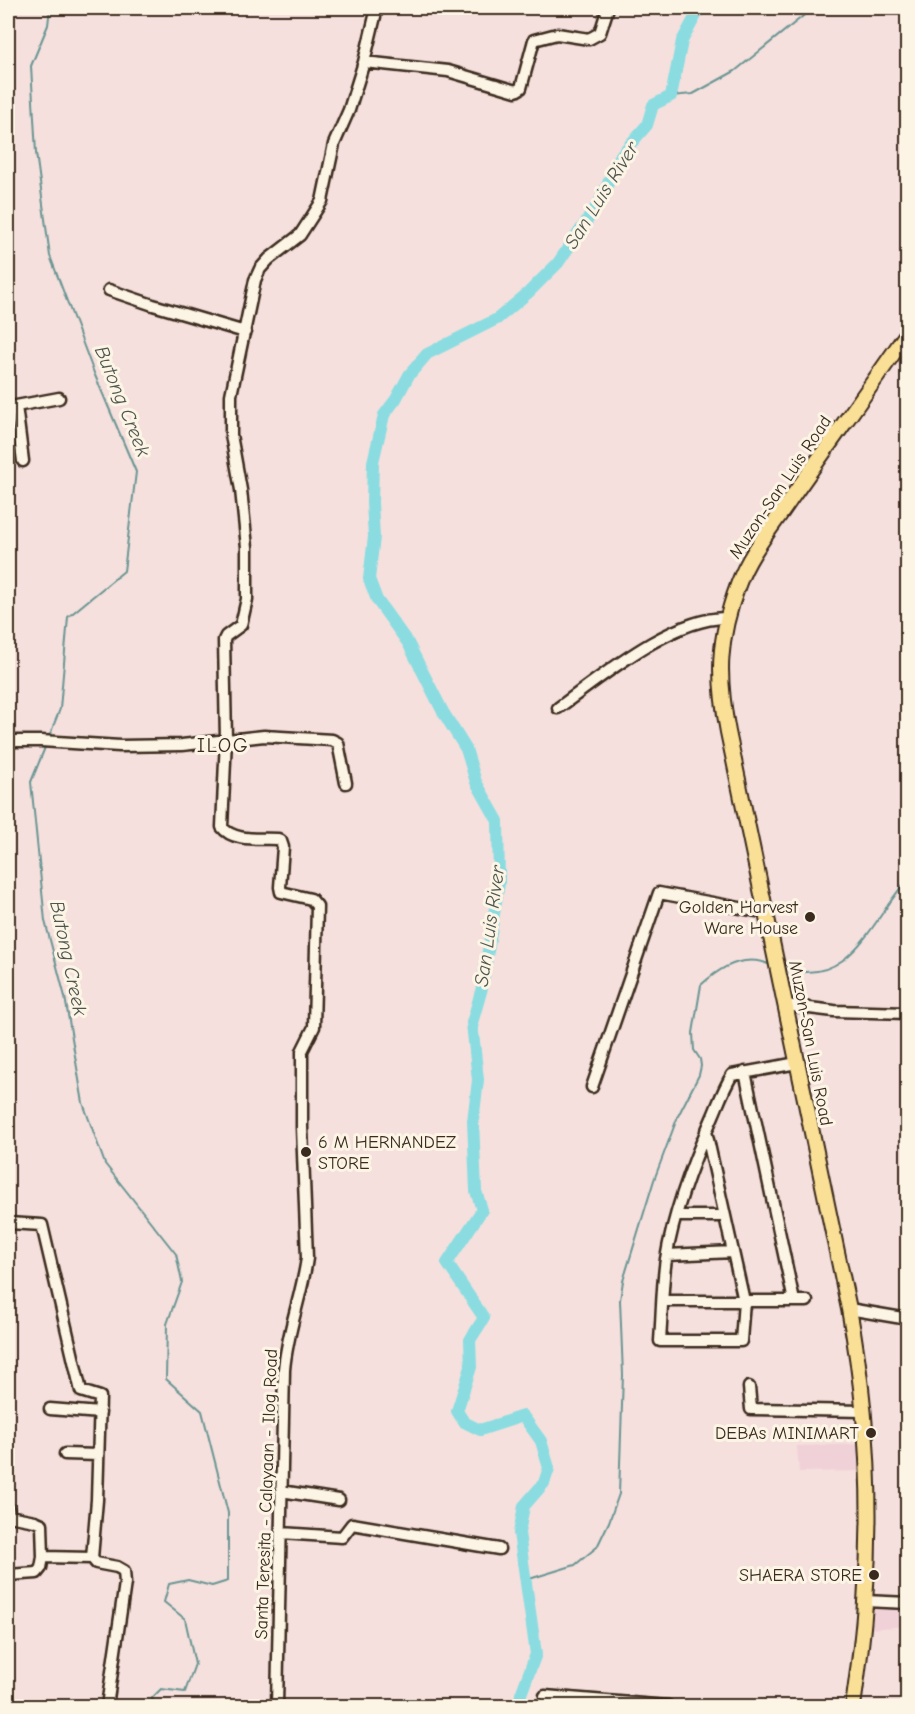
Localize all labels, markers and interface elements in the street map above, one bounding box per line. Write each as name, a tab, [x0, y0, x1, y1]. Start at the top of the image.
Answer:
water label: San Luis River	[559, 137, 644, 253]
water label: Butong Creek	[90, 343, 155, 460]
street label: Muzon-San Luis Road	[725, 412, 836, 563]
district label: ILOG	[197, 733, 249, 757]
water label: San Luis River	[470, 863, 509, 988]
place label: Golden Harvest Ware House	[679, 897, 799, 939]
water label: Butong Creek	[45, 898, 92, 1018]
marker: Golden Harvest Ware House	[803, 910, 817, 924]
street label: Muzon-San Luis Road	[784, 959, 837, 1128]
place label: 6 M HERNANDEZ STORE	[318, 1132, 457, 1174]
marker: 6 M HERNANDEZ STORE	[299, 1145, 313, 1159]
street label: Santa Teresita - Calayaan - Ilog Road	[251, 1348, 282, 1640]
place label: DEBAs MINIMART	[715, 1423, 860, 1444]
marker: DEBAs MINIMART	[864, 1426, 878, 1440]
place label: SHAERA STORE	[739, 1565, 862, 1586]
marker: SHAERA STORE	[867, 1568, 881, 1582]

